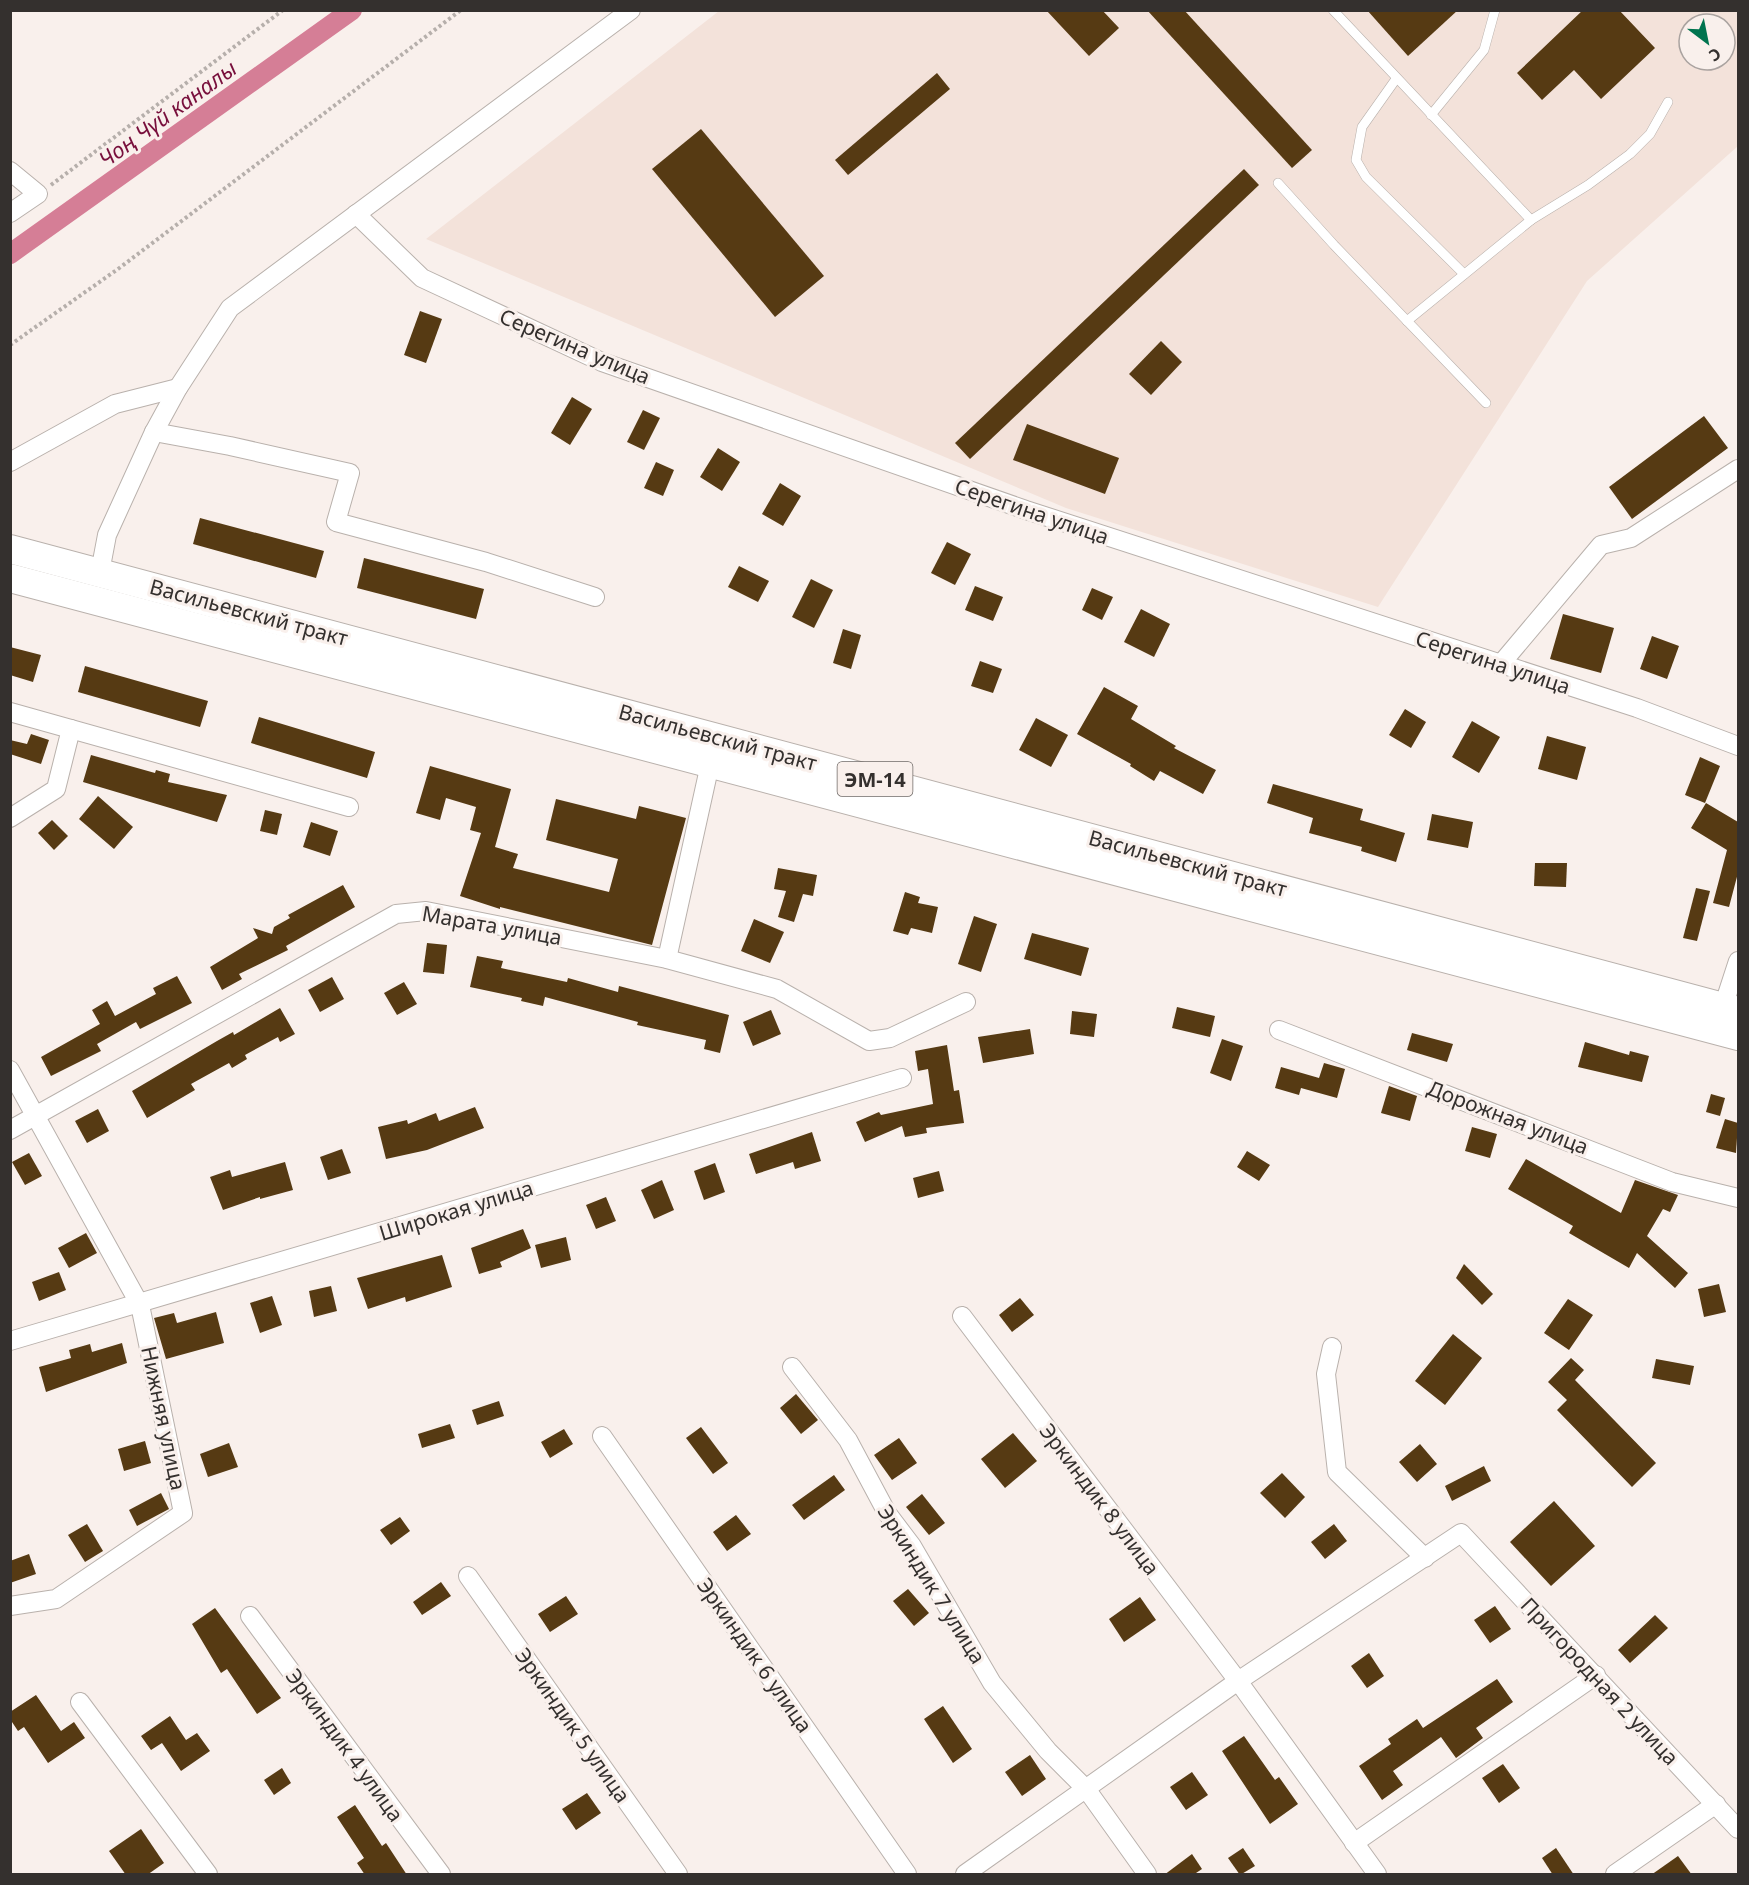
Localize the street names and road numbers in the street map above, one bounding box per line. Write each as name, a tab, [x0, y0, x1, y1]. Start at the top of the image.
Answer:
street label: Серегина улица	[495, 302, 655, 390]
street label: Серегина улица	[951, 472, 1113, 550]
street label: Васильевский тракт	[147, 572, 351, 652]
street label: Серегина улица	[1412, 624, 1574, 700]
street label: Васильевский тракт	[616, 697, 820, 777]
road number: ЭМ-14	[838, 762, 912, 796]
street label: Васильевский тракт	[1086, 823, 1290, 903]
street label: Марата улица	[420, 899, 564, 951]
street label: Дорожная улица	[1424, 1073, 1592, 1161]
street label: Широкая улица	[376, 1173, 536, 1247]
street label: Нижняя улица	[135, 1343, 193, 1493]
street label: Эркиндик 8 улица	[1034, 1418, 1166, 1580]
street label: Эркиндик 7 улица	[872, 1499, 992, 1669]
street label: Эркиндик 6 улица	[691, 1572, 819, 1738]
street label: Пригородная 2 улица	[1515, 1591, 1685, 1771]
street label: Эркиндик 5 улица	[509, 1642, 637, 1808]
street label: Эркиндик 4 улица	[280, 1663, 410, 1827]

